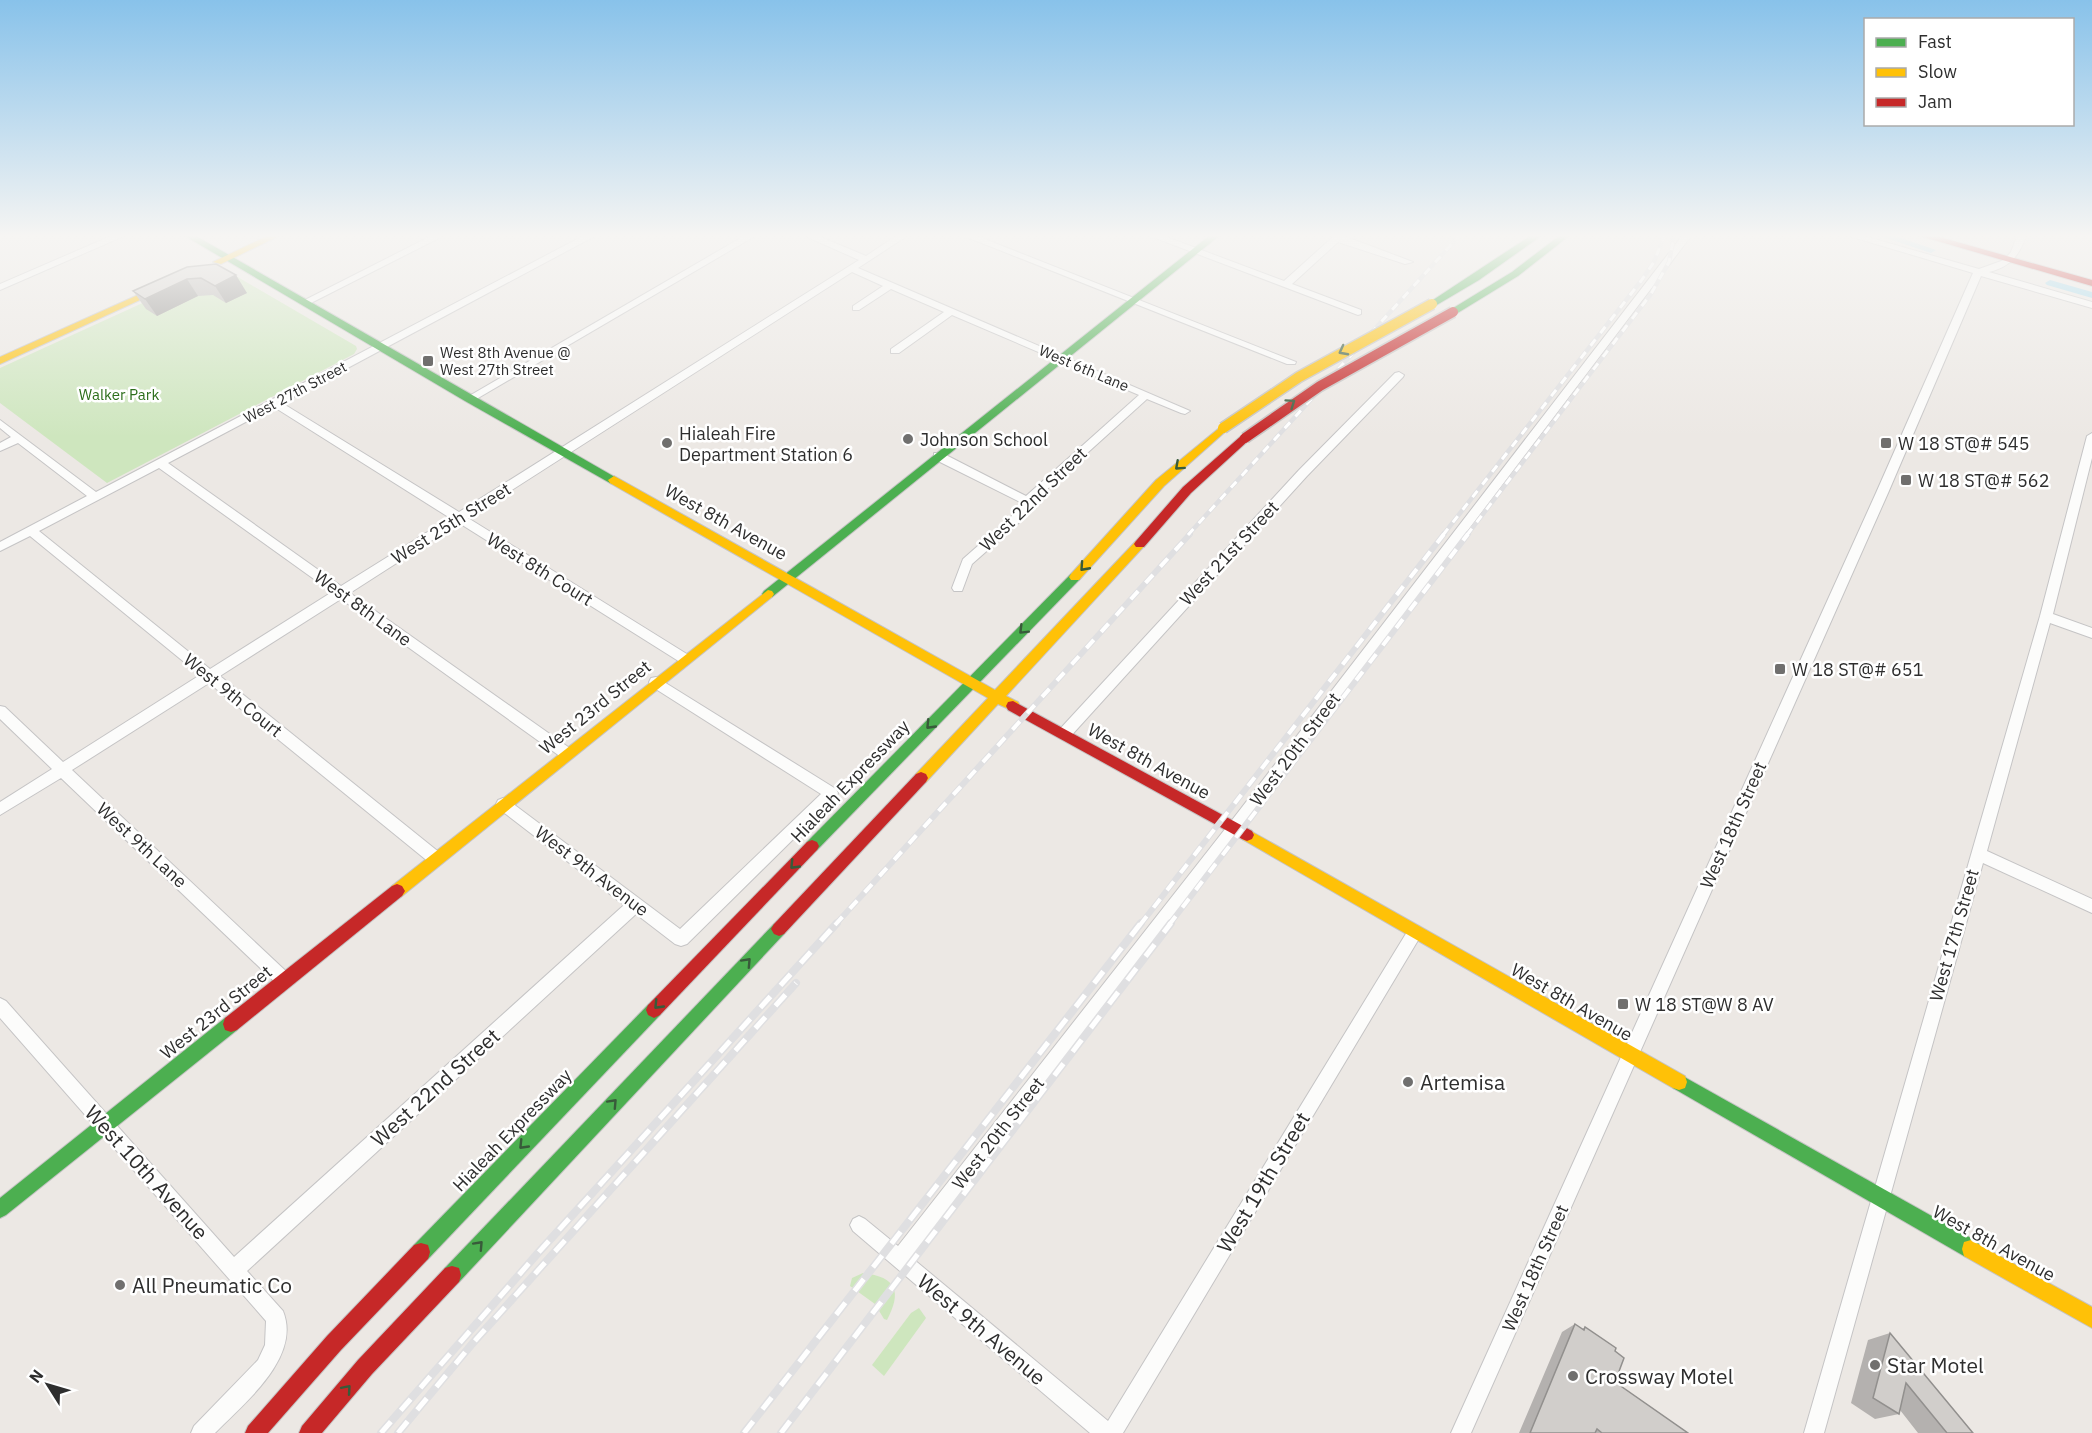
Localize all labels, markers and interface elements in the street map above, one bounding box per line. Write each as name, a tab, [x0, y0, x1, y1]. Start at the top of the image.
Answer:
legend	[1864, 18, 2074, 126]
text: Fast	[1918, 30, 1952, 53]
text: Slow	[1918, 60, 1957, 83]
text: Jam	[1918, 90, 1953, 113]
street label: West 6th Lane	[1036, 341, 1132, 395]
place label: West 8th Avenue @ West 27th Street	[440, 343, 571, 379]
one-way arrow	[1338, 344, 1349, 355]
marker: West 8th Avenue @ West 27th Street	[421, 354, 435, 368]
street label: West 27th Street	[240, 357, 350, 427]
park label: Walker Park	[79, 385, 159, 404]
one-way arrow	[1285, 399, 1296, 410]
place label: Hialeah Fire Department Station 6	[679, 422, 853, 466]
place label: Johnson School	[920, 428, 1048, 451]
marker: Johnson School	[901, 432, 915, 446]
place label: W 18 ST@# 545	[1898, 432, 2029, 455]
marker: Hialeah Fire Department Station 6	[660, 436, 674, 450]
marker: W 18 ST@# 545	[1879, 436, 1893, 450]
street label: West 22nd Street	[974, 442, 1092, 556]
one-way arrow	[1175, 459, 1185, 470]
place label: W 18 ST@# 562	[1918, 469, 2049, 492]
marker: W 18 ST@# 562	[1899, 473, 1913, 487]
street label: West 25th Street	[387, 477, 515, 569]
street label: West 8th Avenue	[661, 479, 791, 565]
street label: West 21st Street	[1175, 496, 1283, 610]
street label: West 8th Court	[483, 527, 597, 611]
one-way arrow	[1080, 560, 1091, 571]
street label: West 8th Lane	[310, 565, 416, 651]
one-way arrow	[1020, 623, 1031, 634]
street label: West 9th Court	[179, 648, 287, 742]
street label: West 23rd Street	[535, 655, 655, 759]
place label: W 18 ST@# 651	[1792, 658, 1923, 681]
marker: W 18 ST@# 651	[1773, 662, 1787, 676]
street label: West 20th Street	[1245, 688, 1345, 810]
street label: Hialeah Expressway	[786, 715, 914, 847]
one-way arrow	[926, 717, 937, 728]
street label: West 8th Avenue	[1084, 718, 1214, 804]
street label: West 18th Street	[1695, 758, 1771, 892]
street label: West 9th Lane	[92, 797, 192, 893]
street label: West 9th Avenue	[531, 821, 654, 921]
one-way arrow	[790, 858, 801, 868]
street label: West 17th Street	[1924, 866, 1984, 1004]
one-way arrow	[740, 958, 751, 968]
street label: West 8th Avenue	[1507, 958, 1637, 1046]
street label: West 23rd Street	[156, 960, 276, 1064]
place label: W 18 ST@W 8 AV	[1635, 993, 1774, 1016]
one-way arrow	[655, 997, 666, 1008]
marker: W 18 ST@W 8 AV	[1616, 997, 1630, 1011]
street label: West 22nd Street	[365, 1022, 505, 1152]
street label: Hialeah Expressway	[448, 1064, 576, 1196]
place label: Artemisa	[1420, 1068, 1505, 1096]
street label: West 20th Street	[947, 1072, 1049, 1194]
marker: Artemisa	[1401, 1075, 1415, 1089]
street label: West 10th Avenue	[79, 1099, 215, 1245]
one-way arrow	[605, 1100, 616, 1111]
street label: West 19th Street	[1210, 1106, 1316, 1258]
one-way arrow	[519, 1138, 530, 1149]
street label: West 8th Avenue	[1929, 1200, 2059, 1286]
street label: West 18th Street	[1497, 1201, 1573, 1335]
one-way arrow	[472, 1241, 483, 1252]
street label: West 9th Avenue	[912, 1267, 1052, 1391]
place label: All Pneumatic Co	[132, 1271, 292, 1299]
marker: All Pneumatic Co	[113, 1278, 127, 1292]
place label: Star Motel	[1887, 1351, 1984, 1379]
north arrow	[18, 1355, 78, 1415]
marker: Star Motel	[1868, 1358, 1882, 1372]
place label: Crossway Motel	[1585, 1362, 1734, 1390]
text: N	[25, 1365, 47, 1387]
marker: Crossway Motel	[1566, 1369, 1580, 1383]
one-way arrow	[340, 1385, 351, 1396]

